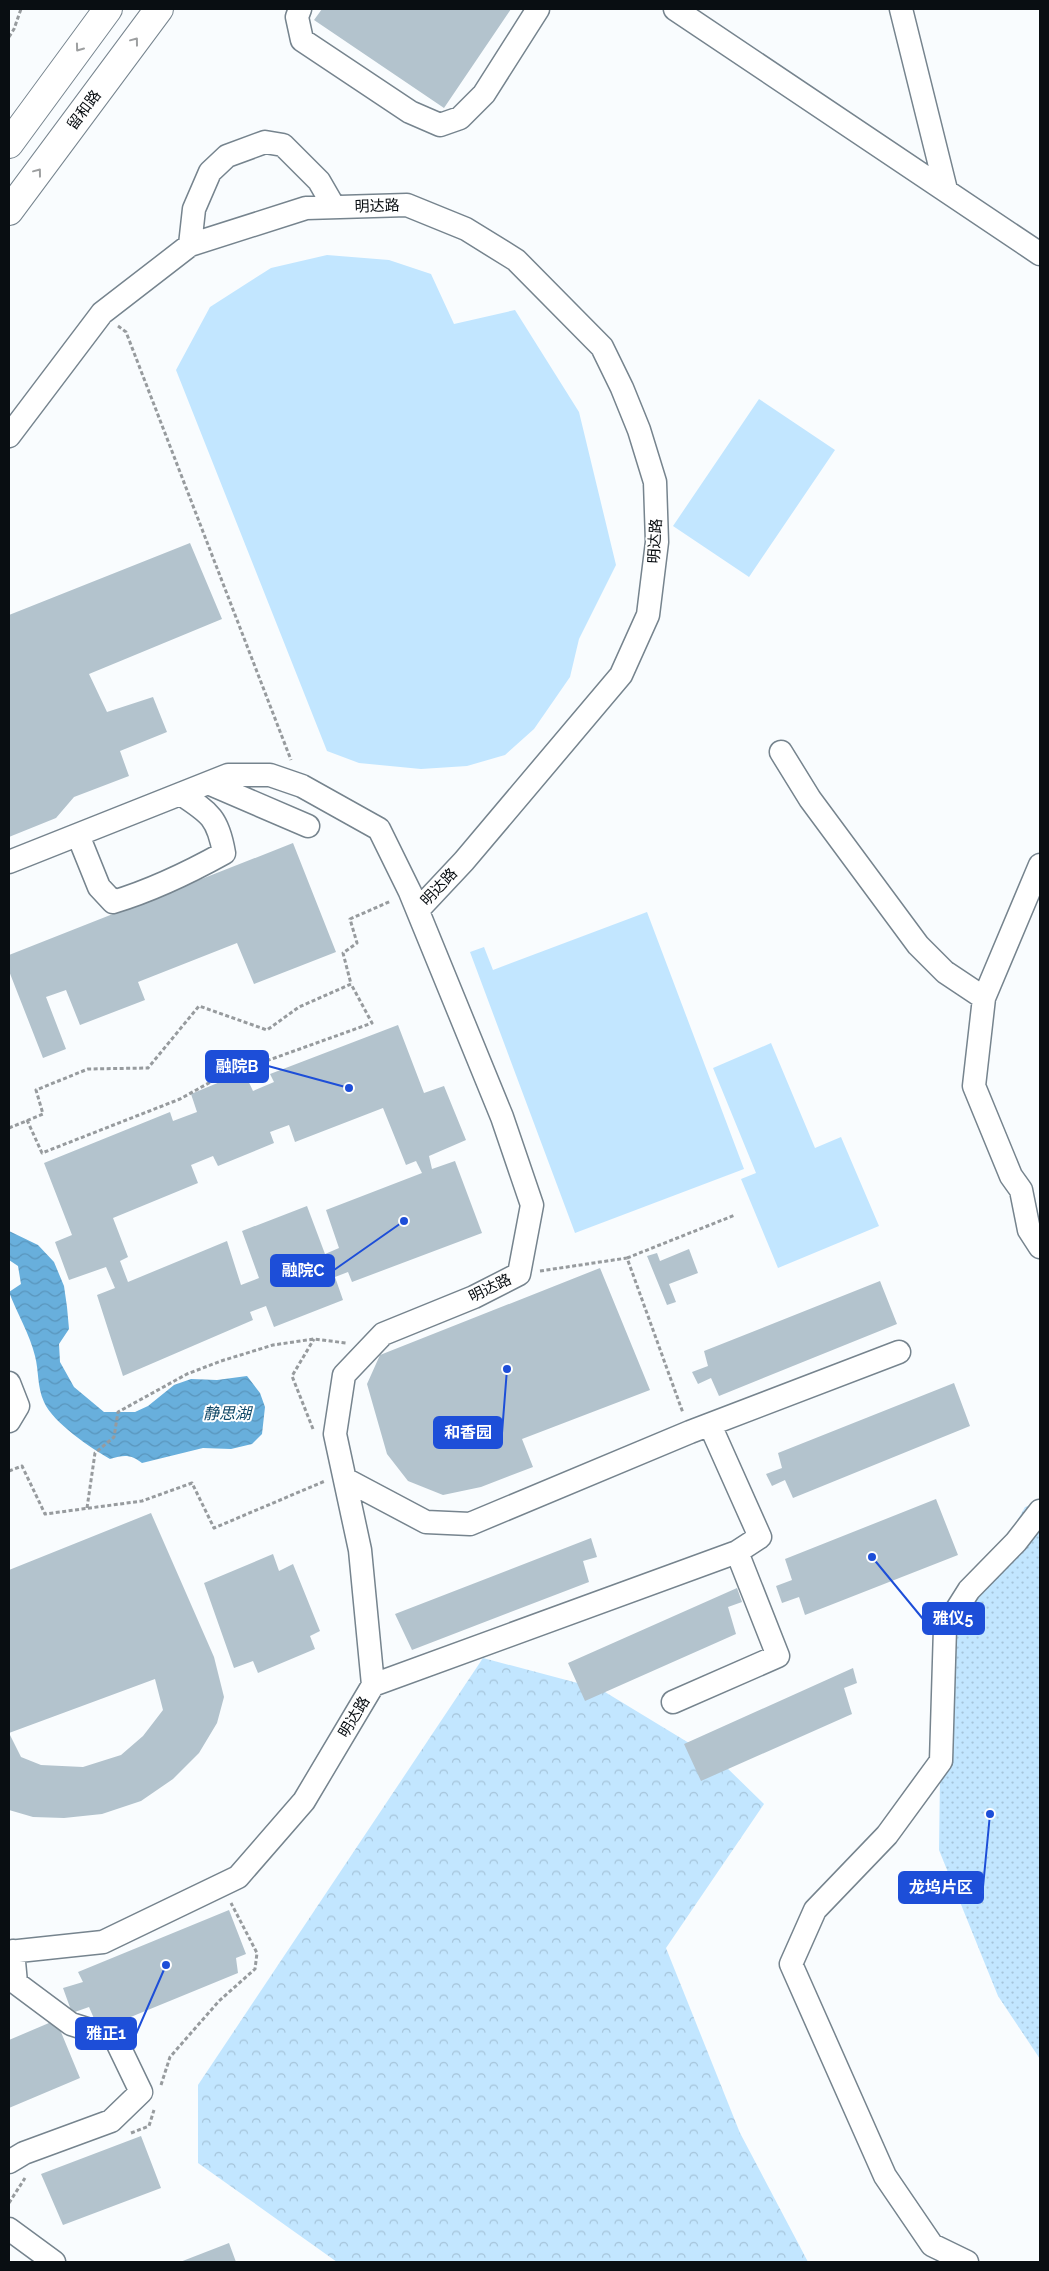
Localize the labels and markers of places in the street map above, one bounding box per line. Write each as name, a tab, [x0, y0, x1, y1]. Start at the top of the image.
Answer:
callout: 融院B	[206, 1051, 268, 1082]
callout: 融院C	[271, 1255, 334, 1286]
callout: 和香园	[434, 1417, 502, 1448]
callout: 雅仪5	[923, 1603, 984, 1634]
callout: 龙坞片区	[899, 1872, 983, 1903]
callout: 雅正1	[76, 2018, 136, 2049]

